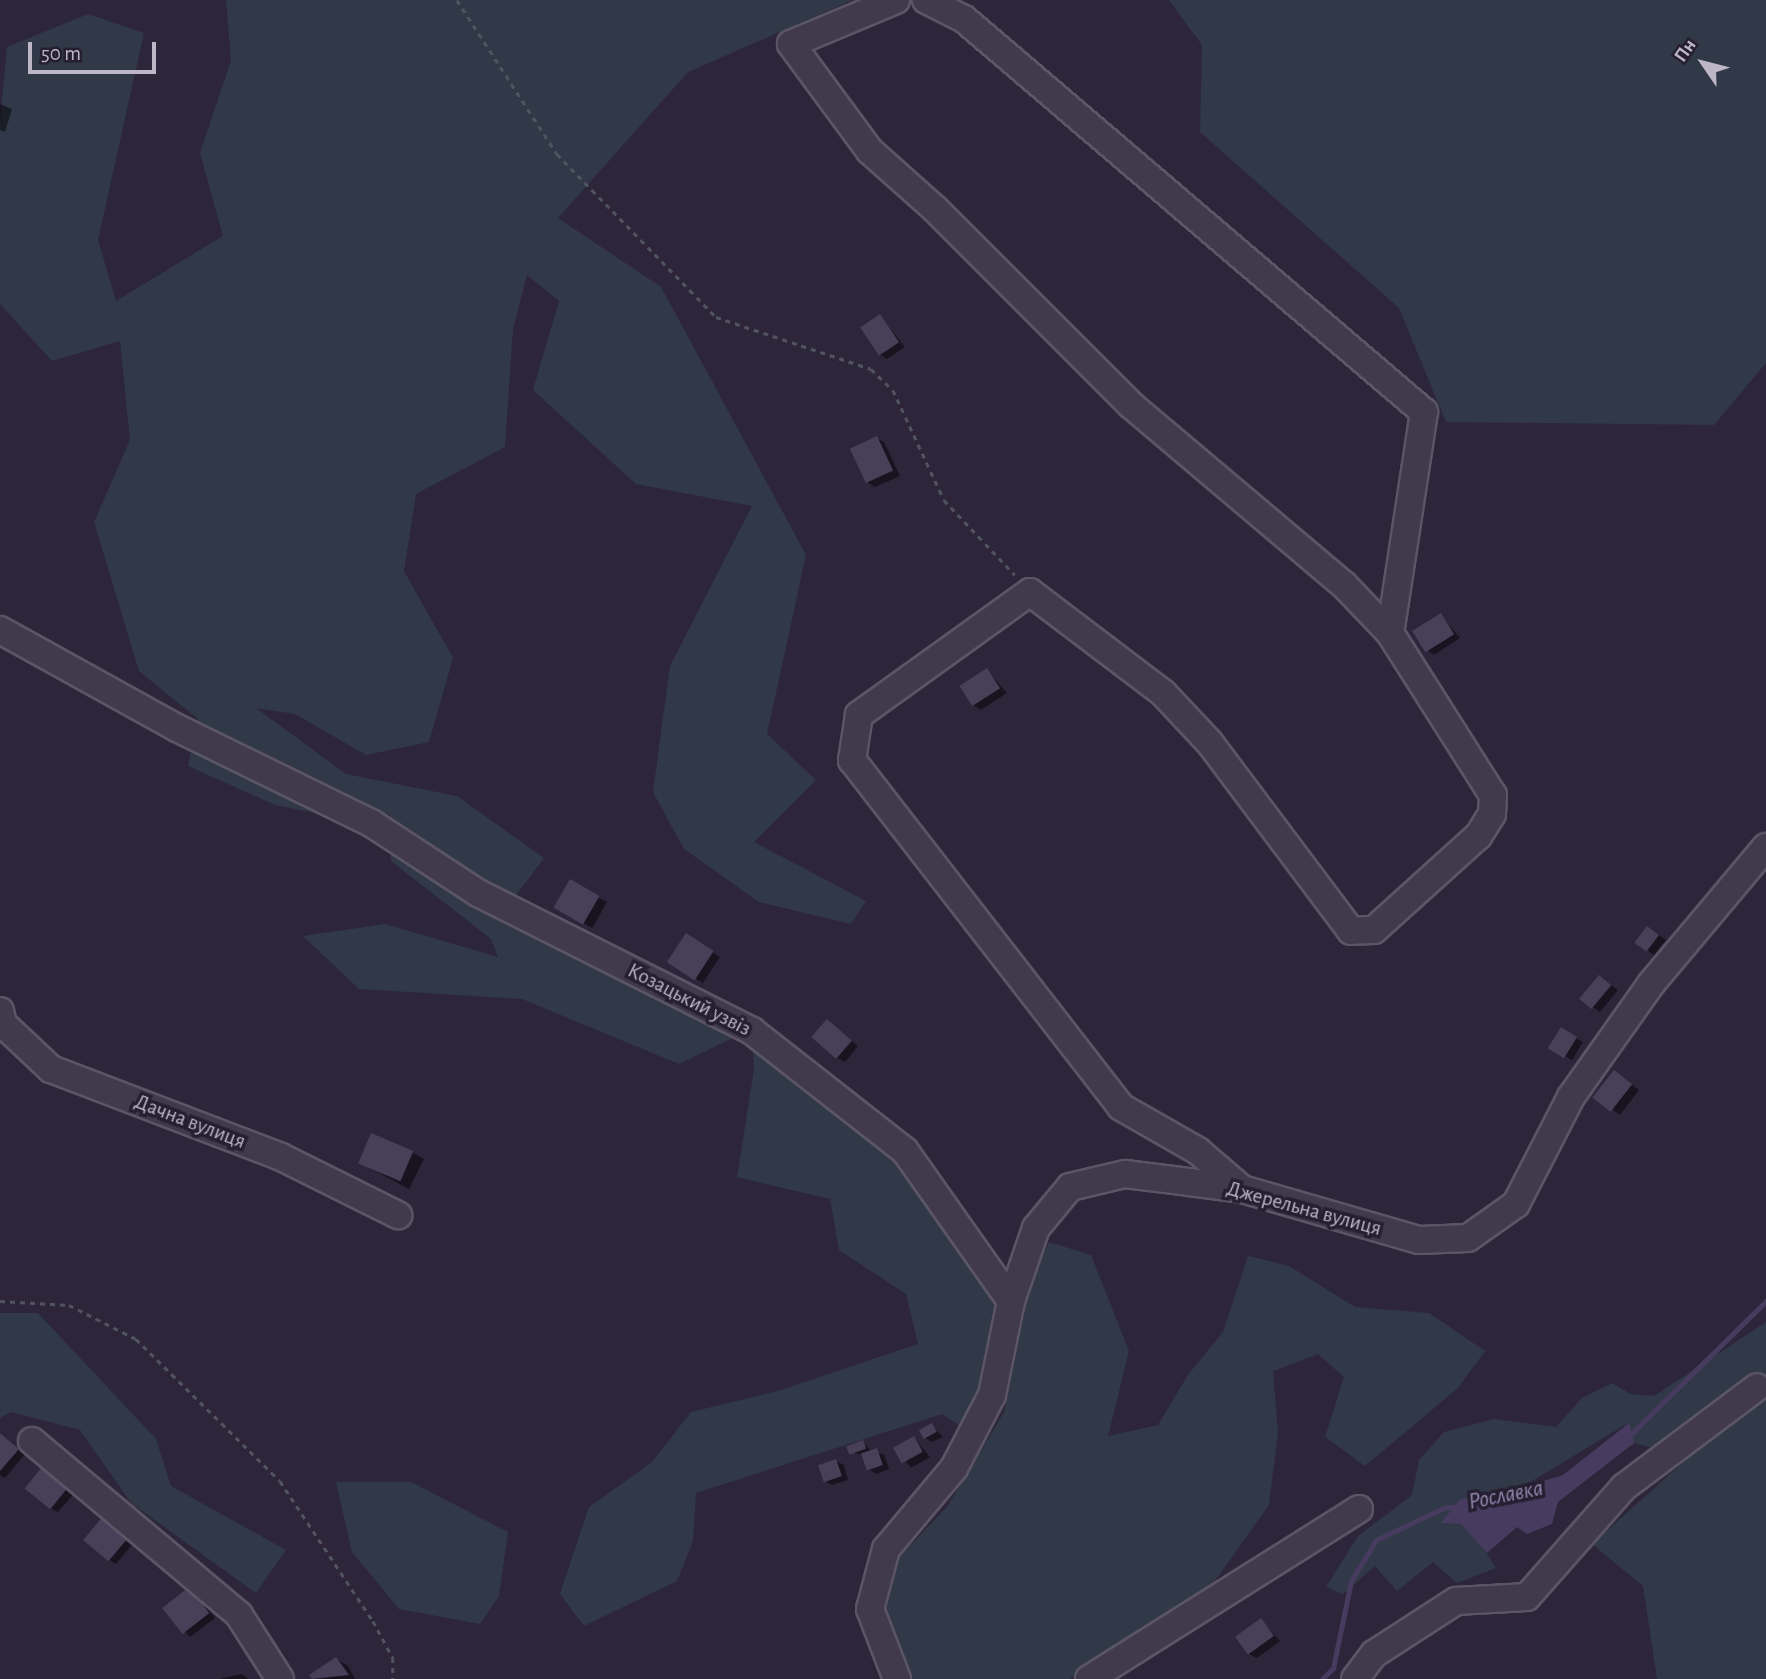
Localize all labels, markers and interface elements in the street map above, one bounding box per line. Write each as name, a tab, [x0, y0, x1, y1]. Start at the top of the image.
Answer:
scale bar	[32, 28, 159, 72]
north arrow	[1668, 28, 1738, 98]
text: Пн	[1671, 36, 1700, 66]
text: 50 m	[41, 43, 81, 64]
street label: Козацький узвіз	[623, 958, 755, 1042]
street label: Дачна вулиця	[131, 1089, 249, 1155]
street label: Джерельна вулиця	[1224, 1176, 1384, 1242]
water label: Рославка	[1466, 1475, 1546, 1517]

